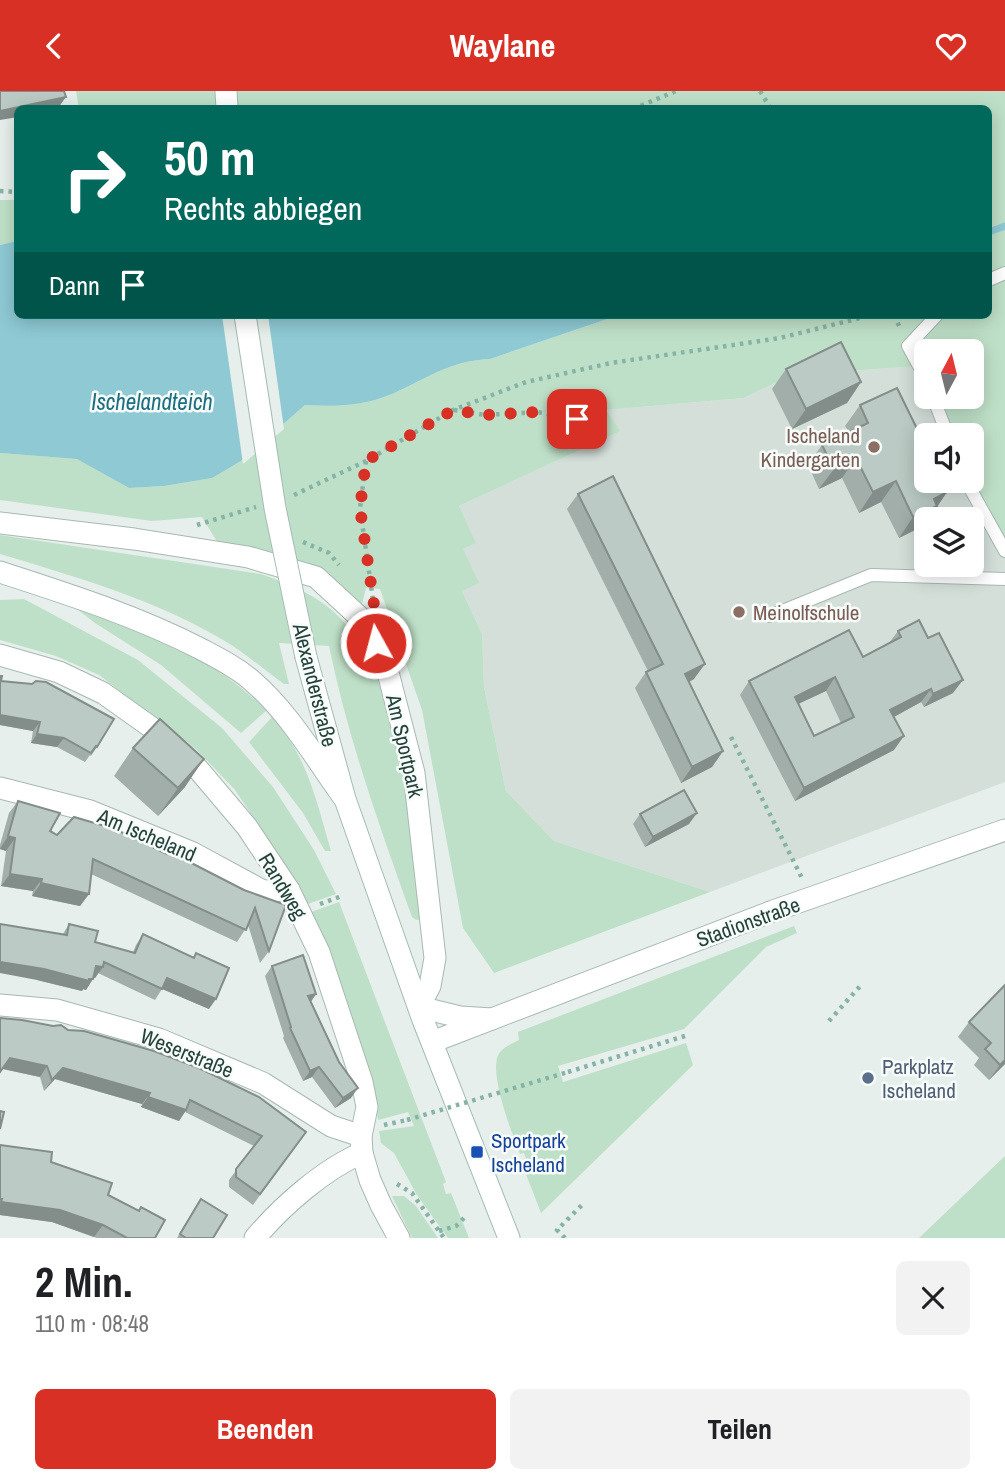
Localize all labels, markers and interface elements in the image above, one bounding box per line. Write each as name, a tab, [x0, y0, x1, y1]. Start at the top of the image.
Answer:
text: Waylane	[450, 24, 555, 67]
icon: back	[35, 27, 73, 65]
icon: heart	[932, 27, 970, 65]
text: 50 m	[164, 124, 256, 190]
icon: right	[49, 133, 140, 224]
text: Rechts abbiegen	[164, 187, 362, 230]
icon: arrive	[114, 266, 152, 304]
text: Dann	[49, 268, 100, 303]
north arrow	[914, 339, 984, 409]
map controls	[914, 339, 984, 577]
water label: Ischelandteich	[91, 386, 213, 417]
pin	[547, 389, 607, 449]
icon: arrive	[558, 400, 596, 438]
place label: Ischeland Kindergarten	[760, 421, 860, 474]
button: sound	[914, 423, 984, 493]
marker: Ischeland Kindergarten	[866, 439, 882, 455]
button: layers	[914, 507, 984, 577]
place label: Meinolfschule	[753, 598, 859, 627]
marker: Meinolfschule	[731, 604, 747, 620]
position arrow	[339, 606, 413, 680]
street label: Alexanderstraße	[285, 619, 344, 750]
street label: Am Sportpark	[379, 690, 431, 801]
street label: Am Ischeland	[92, 801, 201, 869]
street label: Randweg	[252, 847, 314, 925]
street label: Stadionstraße	[692, 890, 804, 954]
street label: Weserstraße	[136, 1021, 238, 1085]
place label: Parkplatz Ischeland	[882, 1052, 956, 1105]
marker: Parkplatz Ischeland	[860, 1070, 876, 1086]
place label: Sportpark Ischeland	[491, 1126, 566, 1179]
marker: Sportpark Ischeland	[469, 1144, 485, 1160]
text: 2 Min.	[35, 1254, 133, 1310]
button: close	[896, 1261, 970, 1335]
text: 110 m · 08:48	[35, 1308, 149, 1339]
button: Beenden	[35, 1389, 496, 1469]
button: Teilen	[510, 1389, 970, 1469]

